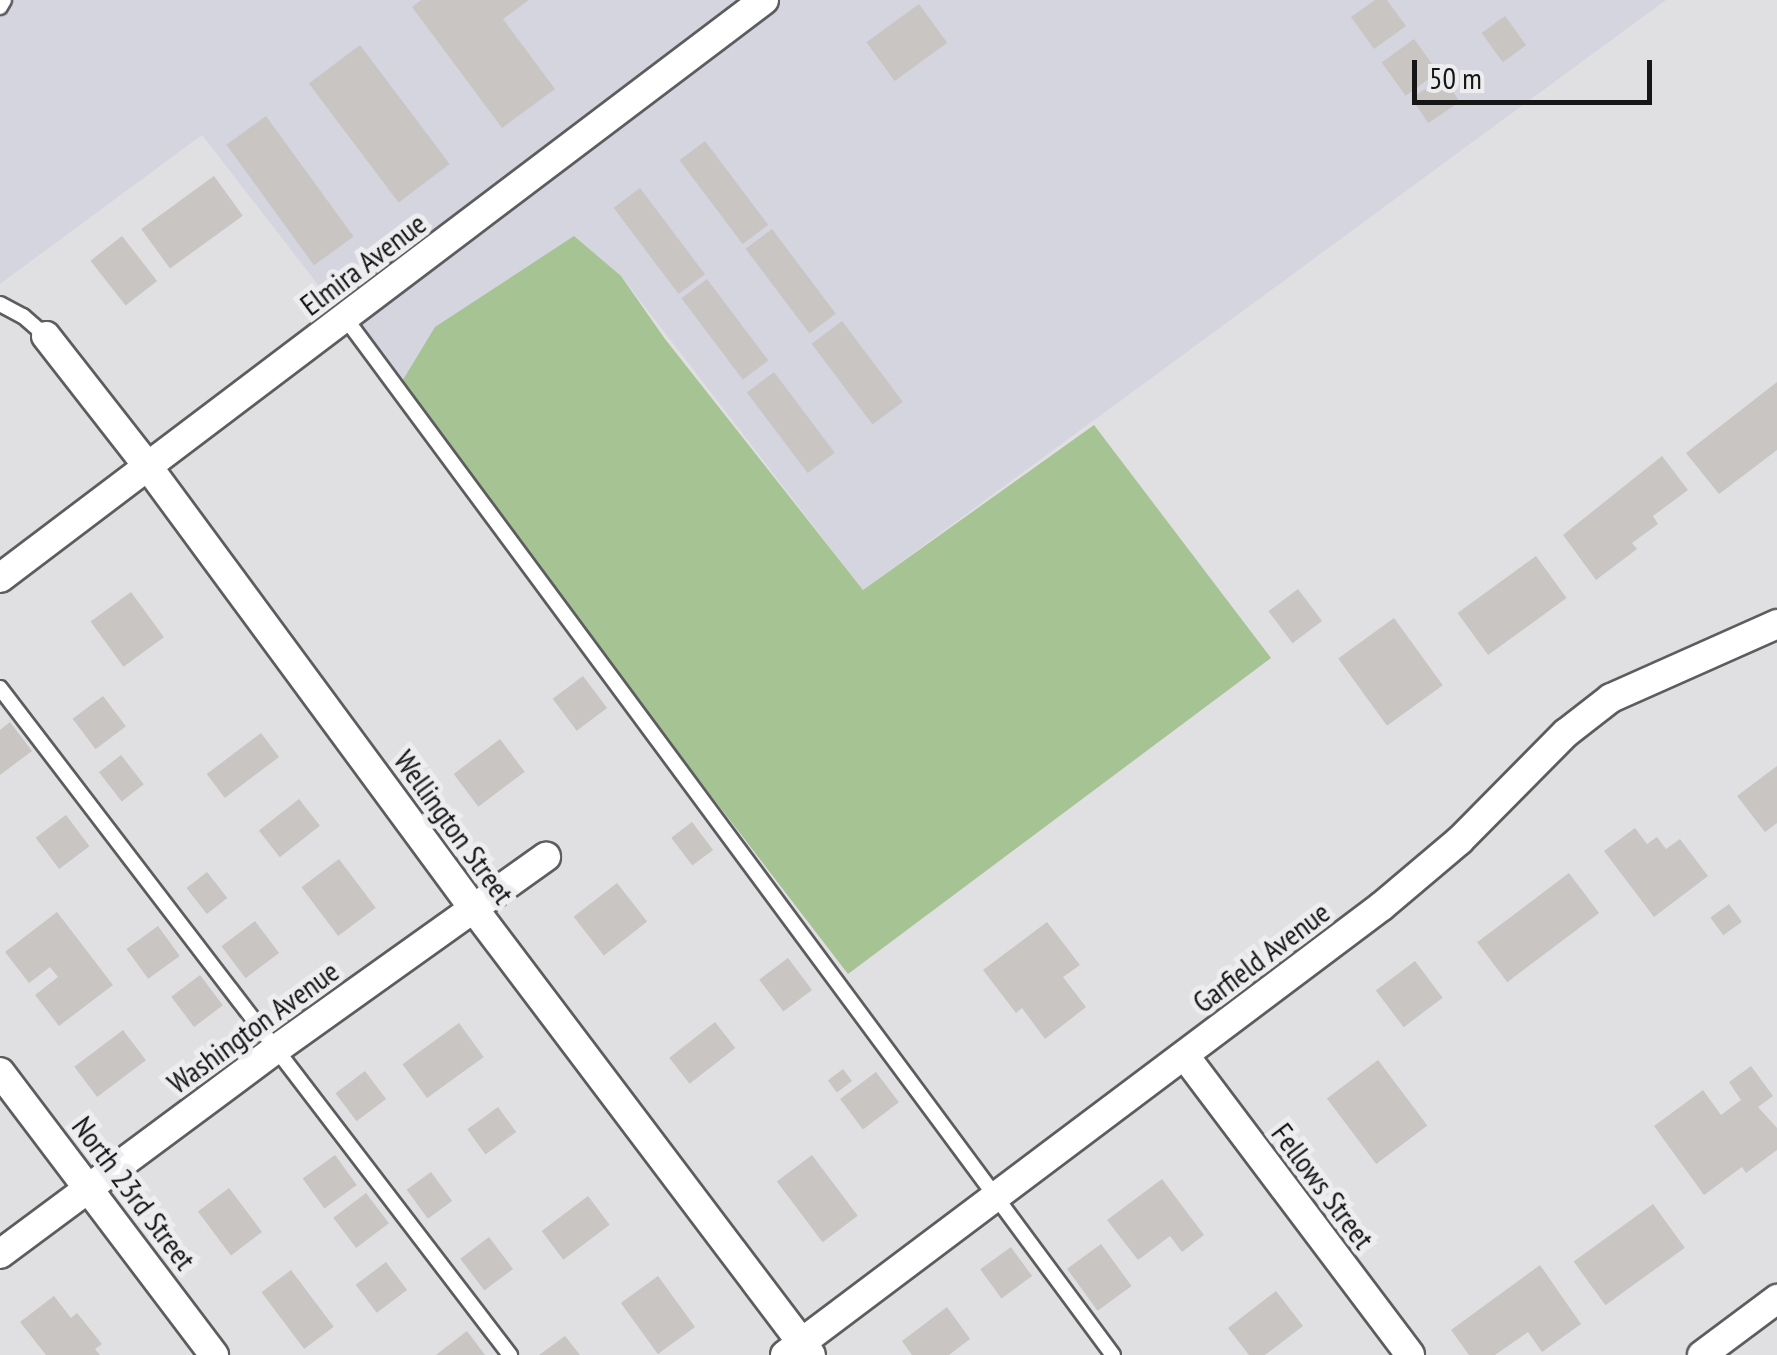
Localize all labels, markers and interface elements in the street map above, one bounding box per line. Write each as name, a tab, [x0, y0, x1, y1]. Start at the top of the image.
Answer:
scale bar	[1417, 40, 1657, 102]
text: 50 m	[1429, 58, 1482, 97]
street label: Elmira Avenue	[293, 205, 433, 323]
street label: Wellington Street	[386, 743, 522, 911]
street label: Garfield Avenue	[1185, 894, 1337, 1020]
street label: Washington Avenue	[160, 953, 346, 1101]
street label: North 23rd Street	[65, 1109, 203, 1277]
street label: Fellows Street	[1264, 1116, 1382, 1256]

